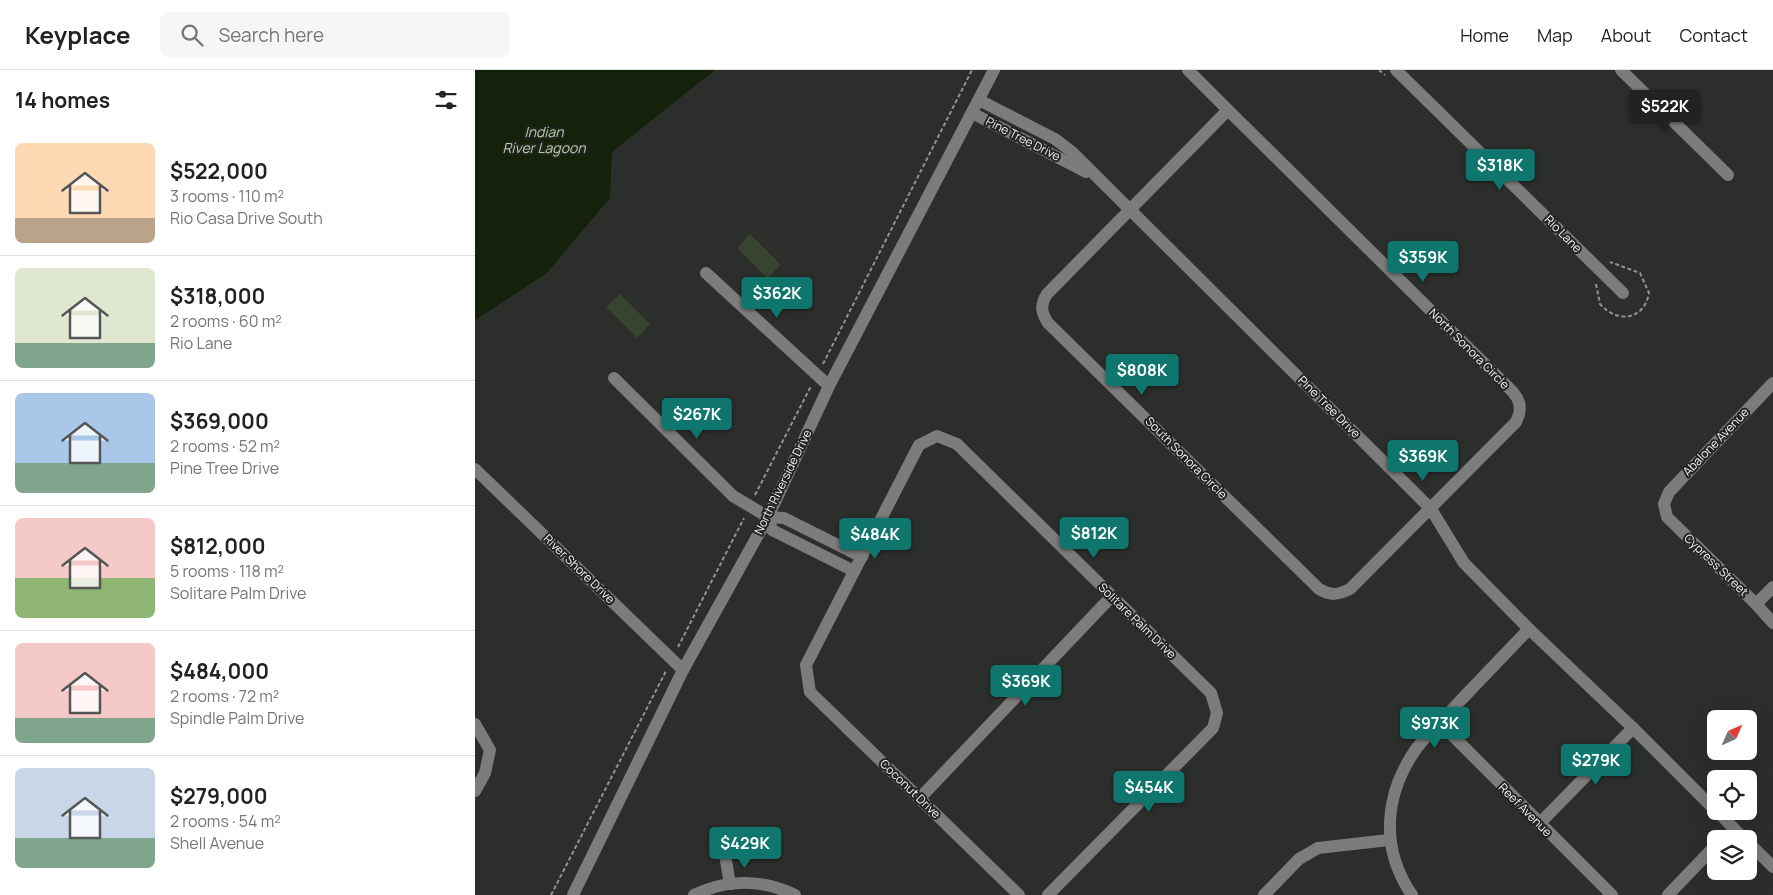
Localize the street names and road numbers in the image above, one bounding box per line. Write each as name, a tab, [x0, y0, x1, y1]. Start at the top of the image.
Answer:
street label: Pine Tree Drive	[983, 112, 1064, 165]
street label: Rio Lane	[1541, 211, 1586, 256]
street label: North Sonora Circle	[1425, 305, 1513, 393]
street label: Pine Tree Drive	[1294, 372, 1364, 442]
street label: Abalone Avenue	[1679, 404, 1753, 480]
street label: South Sonora Circle	[1142, 413, 1231, 502]
street label: North Riverside Drive	[750, 426, 815, 537]
street label: River Shore Drive	[540, 530, 619, 607]
street label: Cypress Street	[1680, 530, 1752, 600]
street label: Solitare Palm Drive	[1095, 579, 1180, 662]
street label: Coconut Drive	[876, 755, 945, 822]
street label: Reef Avenue	[1495, 779, 1556, 840]

